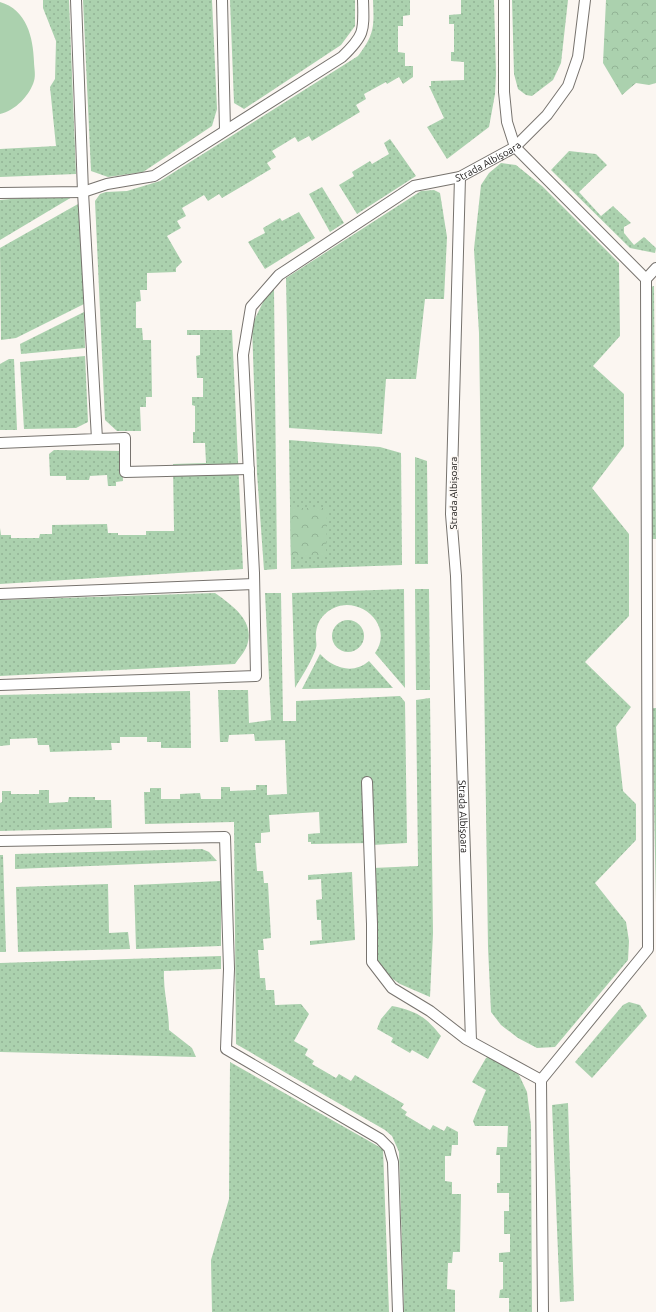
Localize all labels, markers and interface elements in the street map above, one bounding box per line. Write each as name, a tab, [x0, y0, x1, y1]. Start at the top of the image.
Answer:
street label: Strada Albișoara	[454, 139, 523, 183]
street label: Strada Albișoara	[448, 456, 459, 530]
street label: Strada Albișoara	[457, 780, 470, 853]

